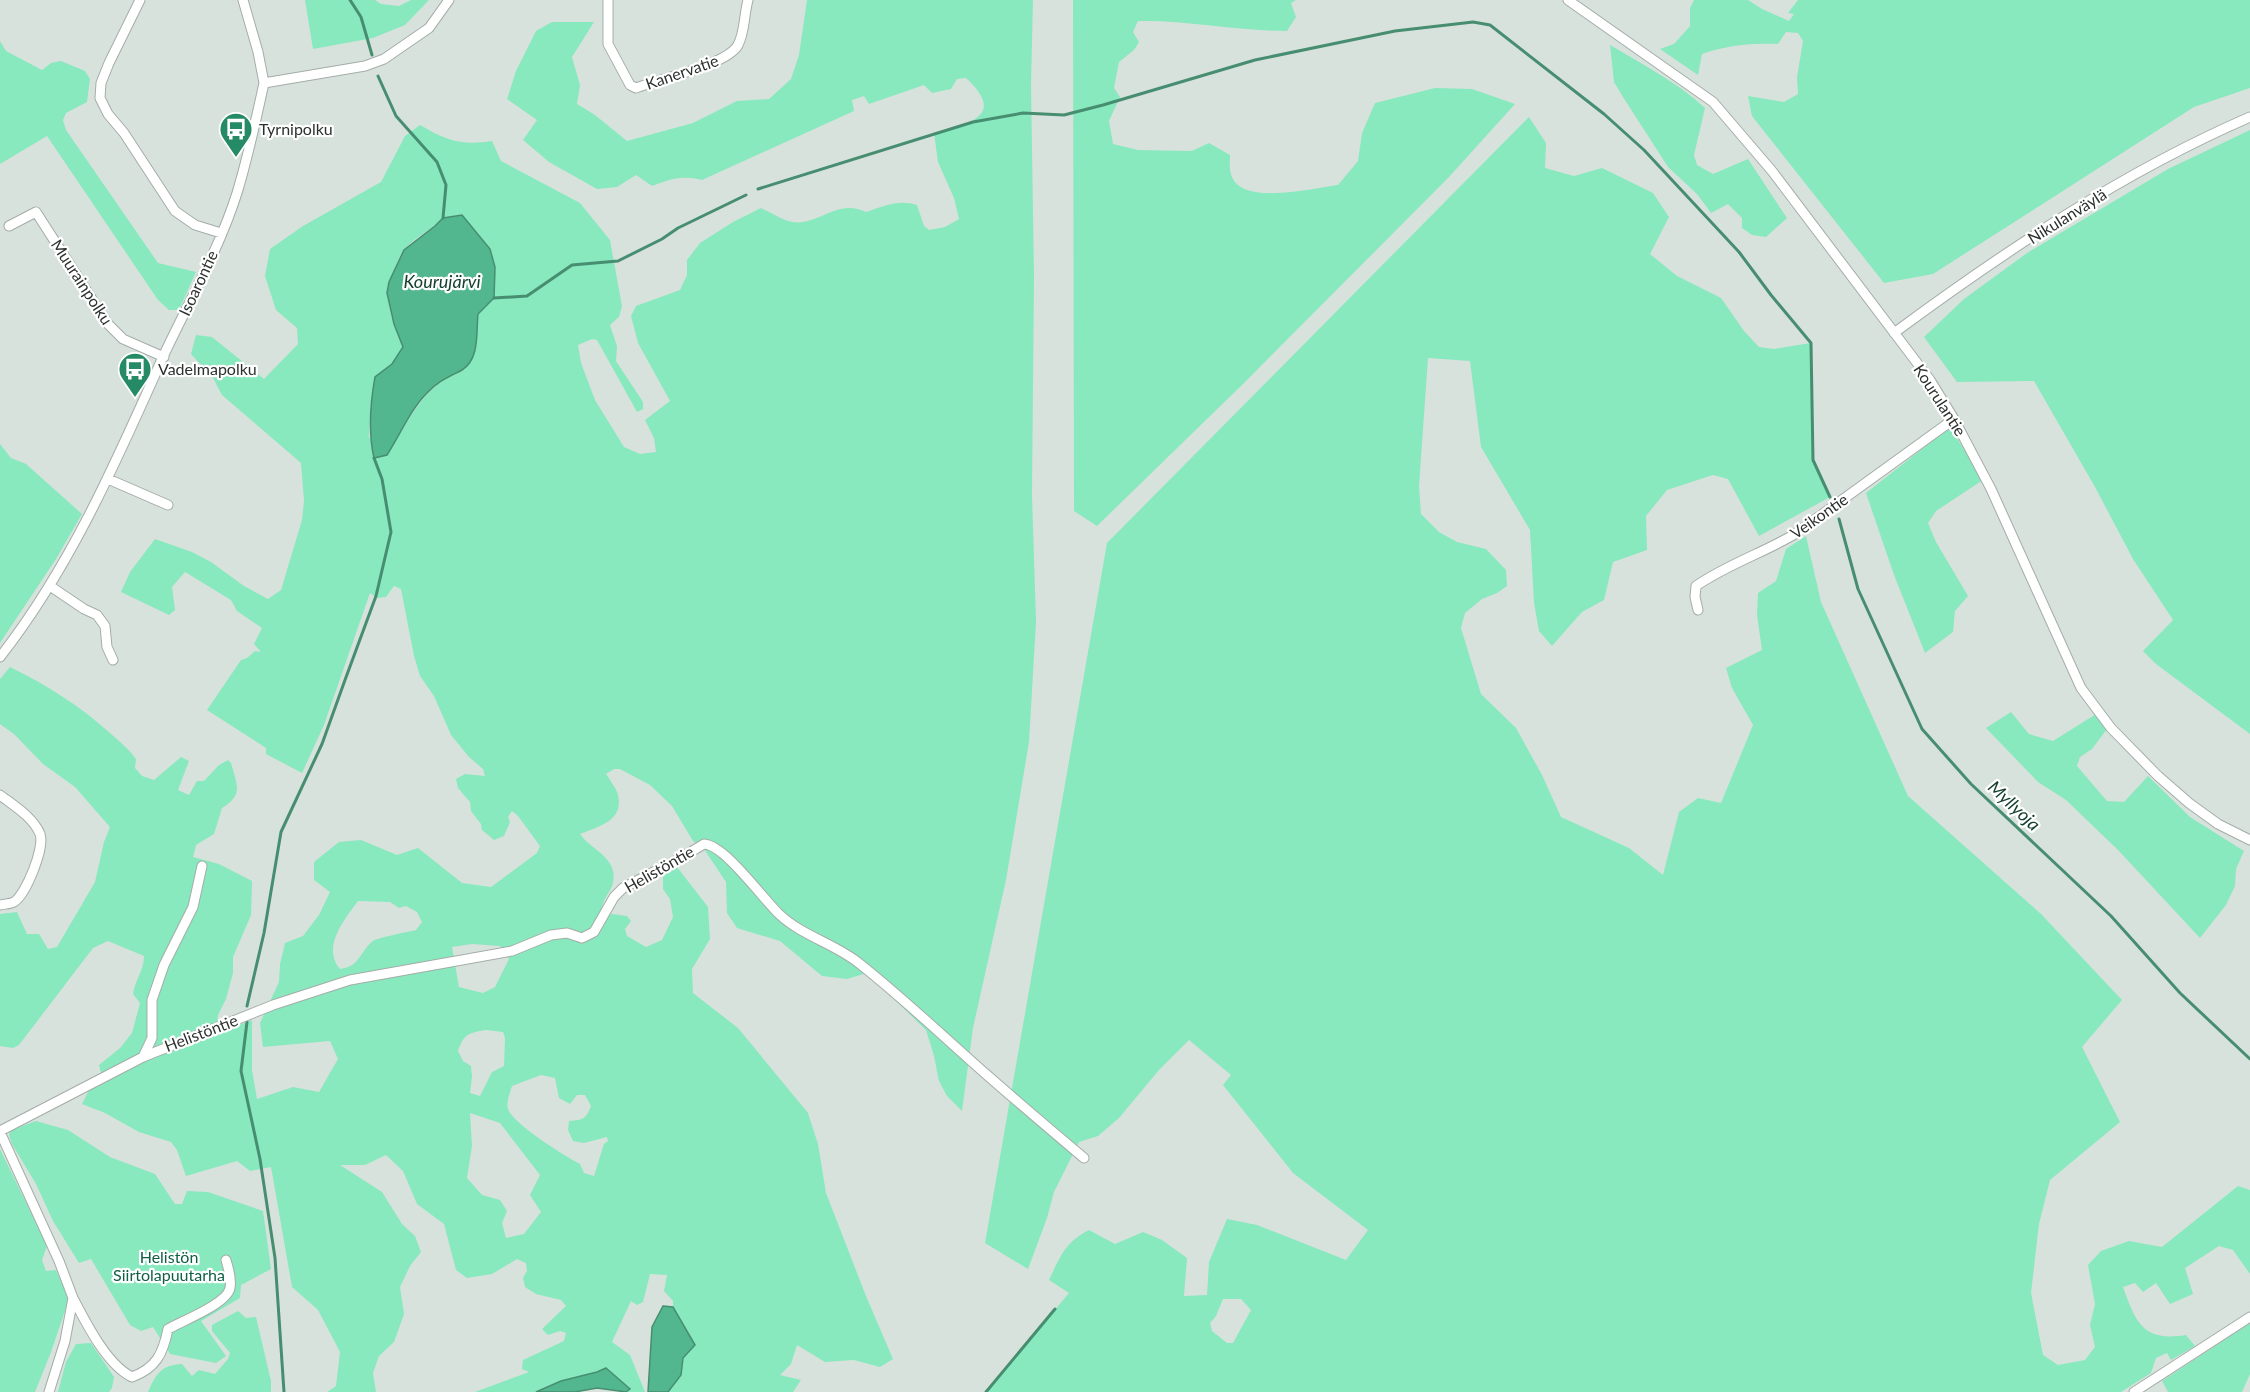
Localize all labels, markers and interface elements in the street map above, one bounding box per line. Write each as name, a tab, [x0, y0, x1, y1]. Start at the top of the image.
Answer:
street label: Kanervatie	[643, 50, 721, 93]
bus stop icon: Tyrnipolku	[218, 111, 254, 158]
place label: Tyrnipolku	[259, 119, 333, 138]
street label: Nikulanväylä	[2024, 184, 2110, 247]
street label: Muurainpolku	[48, 236, 117, 328]
street label: Isoarontie	[174, 247, 221, 318]
water label: Kourujärvi	[403, 270, 481, 292]
bus stop icon: Vadelmapolku	[117, 351, 153, 398]
place label: Vadelmapolku	[158, 359, 257, 378]
street label: Kourulantie	[1910, 360, 1971, 439]
street label: Veikontie	[1786, 489, 1851, 542]
water label: Myllyoja	[1984, 776, 2045, 835]
street label: Helistöntie	[621, 841, 697, 896]
street label: Helistöntie	[162, 1010, 240, 1055]
park label: Helistön Siirtolapuutarha	[113, 1247, 225, 1284]

